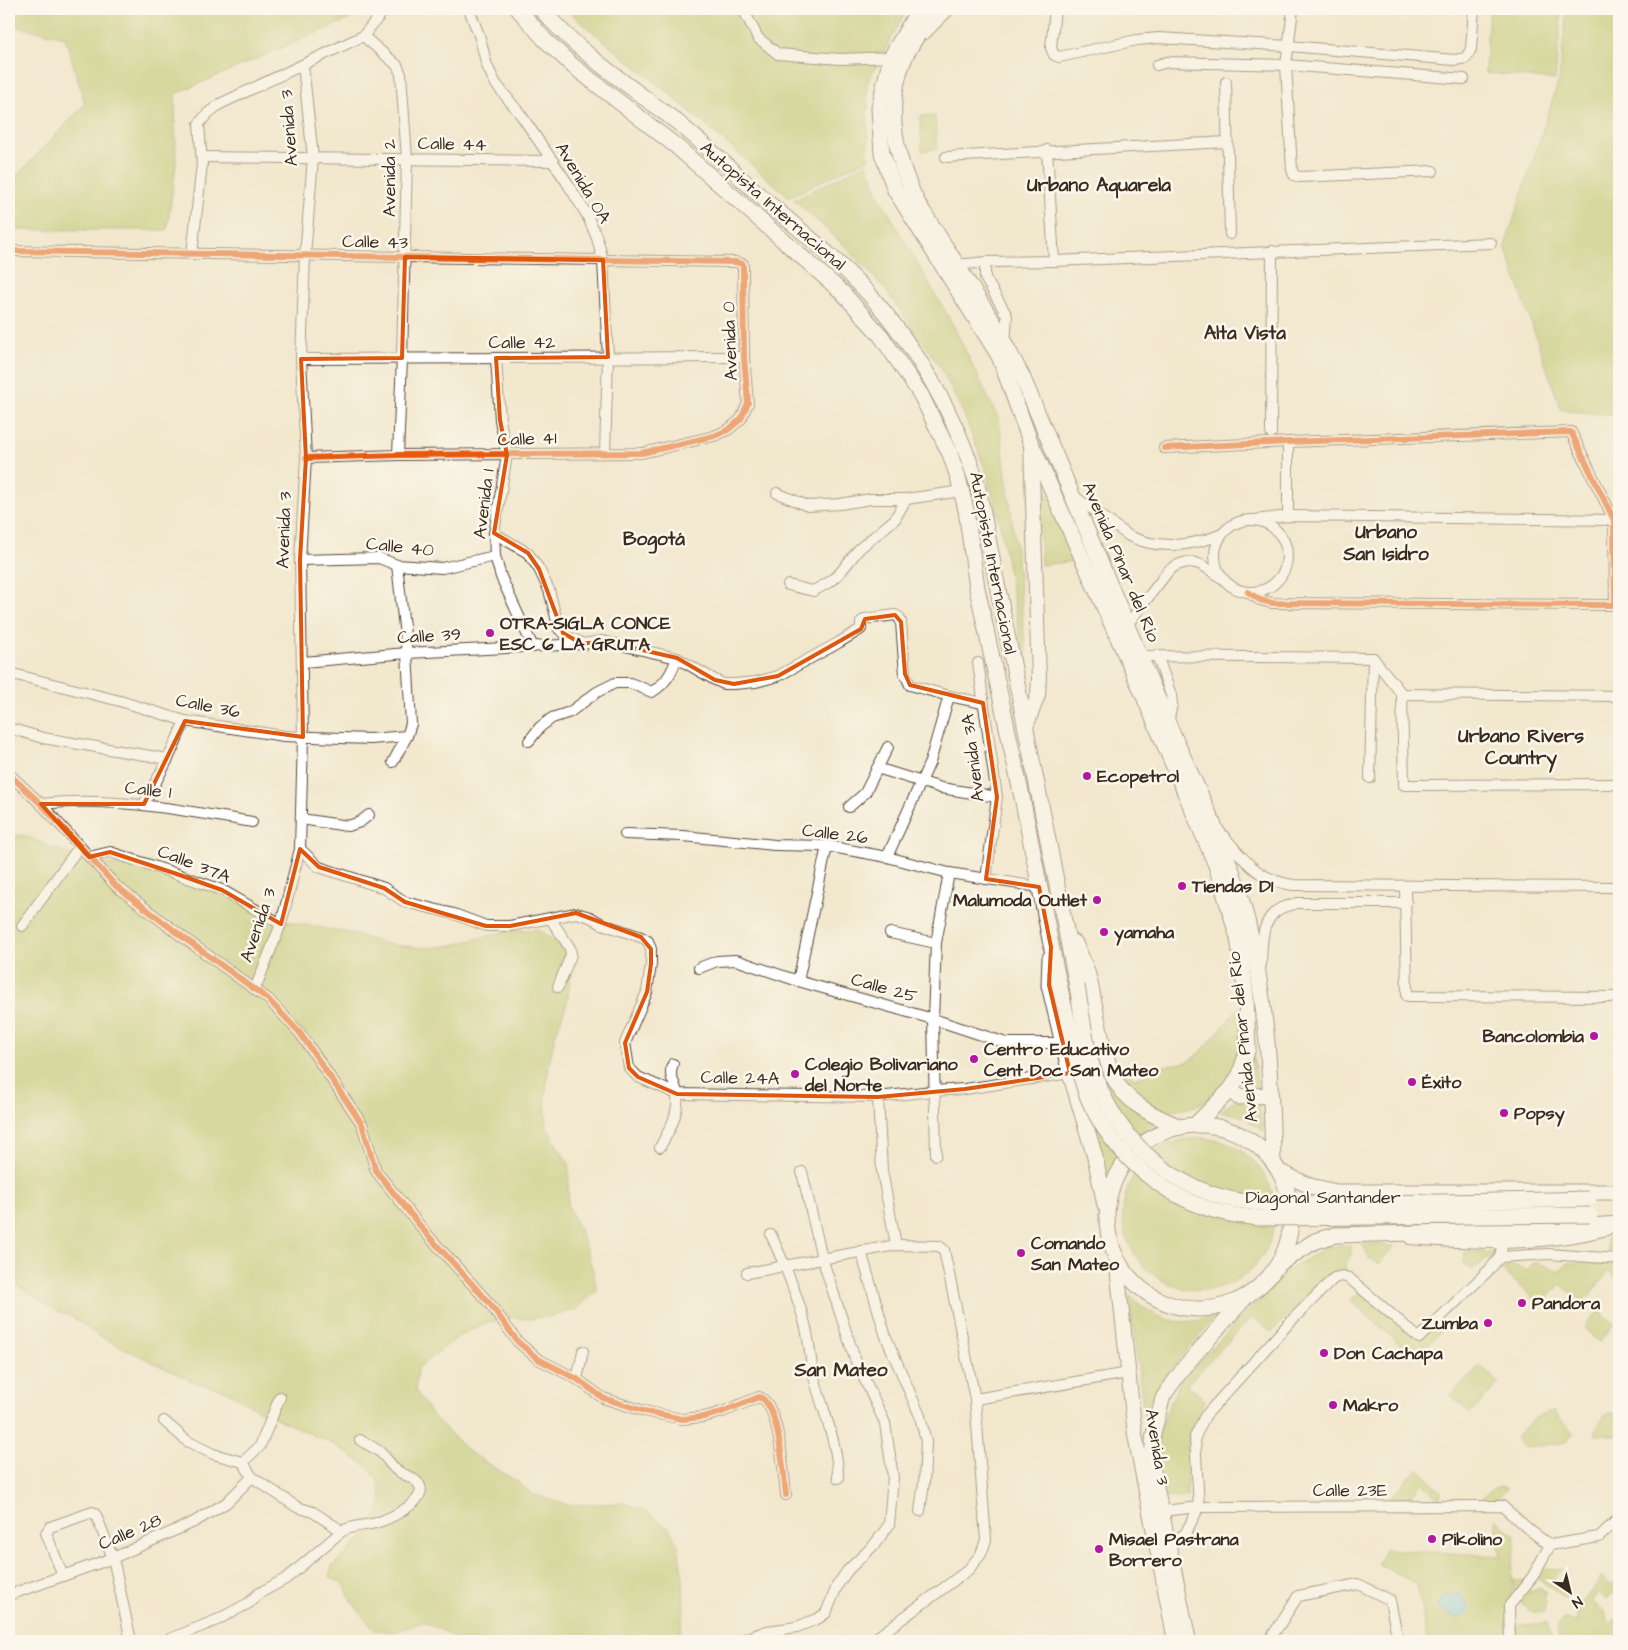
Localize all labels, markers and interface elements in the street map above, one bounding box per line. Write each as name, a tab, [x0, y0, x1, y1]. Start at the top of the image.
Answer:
street label: Avenida 3	[274, 89, 304, 167]
street label: Calle 44	[417, 131, 487, 157]
street label: Autopista Internacional	[695, 136, 851, 276]
street label: Avenida 2	[377, 138, 402, 217]
street label: Avenida 0A	[549, 138, 617, 229]
district label: Urbano Aquarela	[1027, 172, 1171, 199]
street label: Calle 43	[342, 229, 408, 255]
street label: Avenida 0	[716, 301, 744, 381]
district label: Alta Vista	[1204, 320, 1286, 347]
street label: Calle 42	[488, 330, 556, 355]
street label: Calle 41	[497, 425, 557, 453]
street label: Avenida 1	[467, 468, 501, 540]
street label: Autopista Internacional	[963, 470, 1023, 657]
street label: Avenida Pinar del Río	[1076, 478, 1166, 646]
street label: Avenida 3	[270, 491, 298, 569]
district label: Urbano San Isidro	[1342, 519, 1429, 568]
district label: Bogotá	[623, 526, 685, 554]
street label: Calle 40	[365, 531, 435, 563]
place label: OTRA-SIGLA CONCE ESC 6 LA GRUTA	[500, 611, 671, 657]
street label: Calle 39	[396, 622, 462, 650]
marker: OTRA-SIGLA CONCE ESC 6 LA GRUTA	[484, 627, 496, 639]
street label: Calle 36	[174, 688, 242, 724]
street label: Avenida 3A	[955, 712, 991, 804]
district label: Urbano Rivers Country	[1458, 723, 1584, 773]
place label: Ecopetrol	[1097, 764, 1179, 789]
marker: Ecopetrol	[1081, 770, 1093, 782]
street label: Calle 1	[123, 775, 173, 805]
street label: Calle 26	[801, 818, 869, 850]
street label: Calle 37A	[154, 839, 235, 890]
place label: Tiendas D1	[1191, 874, 1274, 899]
marker: Tiendas D1	[1176, 880, 1188, 892]
street label: Avenida 3	[234, 884, 282, 966]
place label: Malumoda Outlet	[953, 888, 1088, 913]
marker: Malumoda Outlet	[1091, 894, 1103, 906]
place label: yamaha	[1114, 920, 1175, 946]
marker: yamaha	[1098, 926, 1110, 938]
street label: Avenida Pinar del Río	[1222, 950, 1264, 1124]
street label: Calle 25	[848, 967, 920, 1009]
place label: Bancolombia	[1483, 1024, 1585, 1049]
marker: Bancolombia	[1588, 1030, 1600, 1042]
place label: Centro Educativo Cent Doc San Mateo	[984, 1037, 1159, 1083]
place label: Colegio Bolivariano del Norte	[804, 1052, 959, 1098]
marker: Centro Educativo Cent Doc San Mateo	[968, 1053, 980, 1065]
street label: Calle 24A	[700, 1065, 780, 1091]
marker: Colegio Bolivariano del Norte	[789, 1068, 801, 1080]
place label: Éxito	[1422, 1070, 1462, 1095]
marker: Éxito	[1406, 1076, 1418, 1088]
place label: Popsy	[1514, 1101, 1565, 1127]
marker: Popsy	[1498, 1107, 1510, 1119]
street label: Diagonal Santander	[1245, 1185, 1401, 1211]
place label: Comando San Mateo	[1030, 1231, 1120, 1277]
marker: Comando San Mateo	[1015, 1247, 1027, 1259]
place label: Pandora	[1532, 1291, 1601, 1316]
marker: Pandora	[1516, 1297, 1528, 1309]
place label: Zumba	[1421, 1311, 1479, 1336]
marker: Zumba	[1482, 1317, 1494, 1329]
place label: Don Cachapa	[1334, 1341, 1443, 1366]
marker: Don Cachapa	[1318, 1347, 1330, 1359]
district label: San Mateo	[793, 1357, 888, 1384]
place label: Makro	[1343, 1393, 1399, 1418]
marker: Makro	[1327, 1399, 1339, 1411]
street label: Avenida 3	[1139, 1407, 1175, 1487]
street label: Calle 23E	[1313, 1478, 1388, 1503]
street label: Calle 28	[95, 1507, 166, 1556]
place label: Misael Pastrana Borrero	[1109, 1527, 1240, 1573]
place label: Pikolino	[1442, 1527, 1503, 1552]
marker: Pikolino	[1426, 1533, 1438, 1545]
marker: Misael Pastrana Borrero	[1093, 1543, 1105, 1555]
north arrow	[1546, 1568, 1596, 1618]
text: N	[1567, 1591, 1586, 1613]

